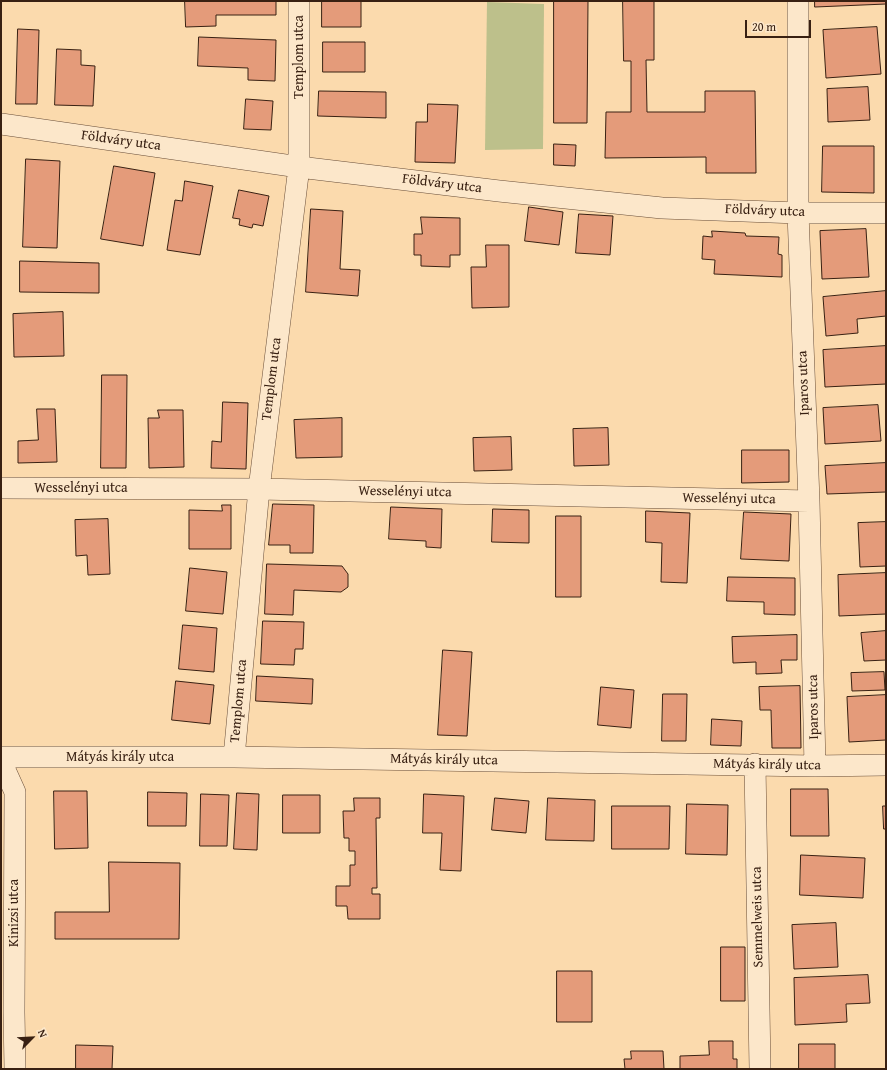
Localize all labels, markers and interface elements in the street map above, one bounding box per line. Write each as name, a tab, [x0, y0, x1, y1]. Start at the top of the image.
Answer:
scale bar	[747, 12, 813, 38]
street label: Templom utca	[291, 15, 307, 99]
text: 20 m	[752, 18, 776, 35]
street label: Földváry utca	[80, 127, 162, 155]
street label: Földváry utca	[401, 171, 483, 197]
street label: Földváry utca	[725, 201, 805, 221]
street label: Templom utca	[259, 336, 285, 422]
street label: Iparos utca	[794, 350, 814, 416]
street label: Wesselényi utca	[34, 480, 128, 496]
street label: Wesselényi utca	[358, 483, 452, 501]
street label: Wesselényi utca	[682, 490, 776, 508]
street label: Templom utca	[227, 659, 251, 743]
street label: Iparos utca	[805, 674, 823, 740]
street label: Mátyás király utca	[66, 749, 174, 765]
street label: Mátyás király utca	[390, 751, 498, 769]
street label: Mátyás király utca	[713, 756, 821, 774]
street label: Semmelweis utca	[749, 866, 767, 968]
street label: Kinizsi utca	[6, 879, 22, 947]
north arrow	[12, 1018, 52, 1058]
text: N	[34, 1026, 52, 1040]

